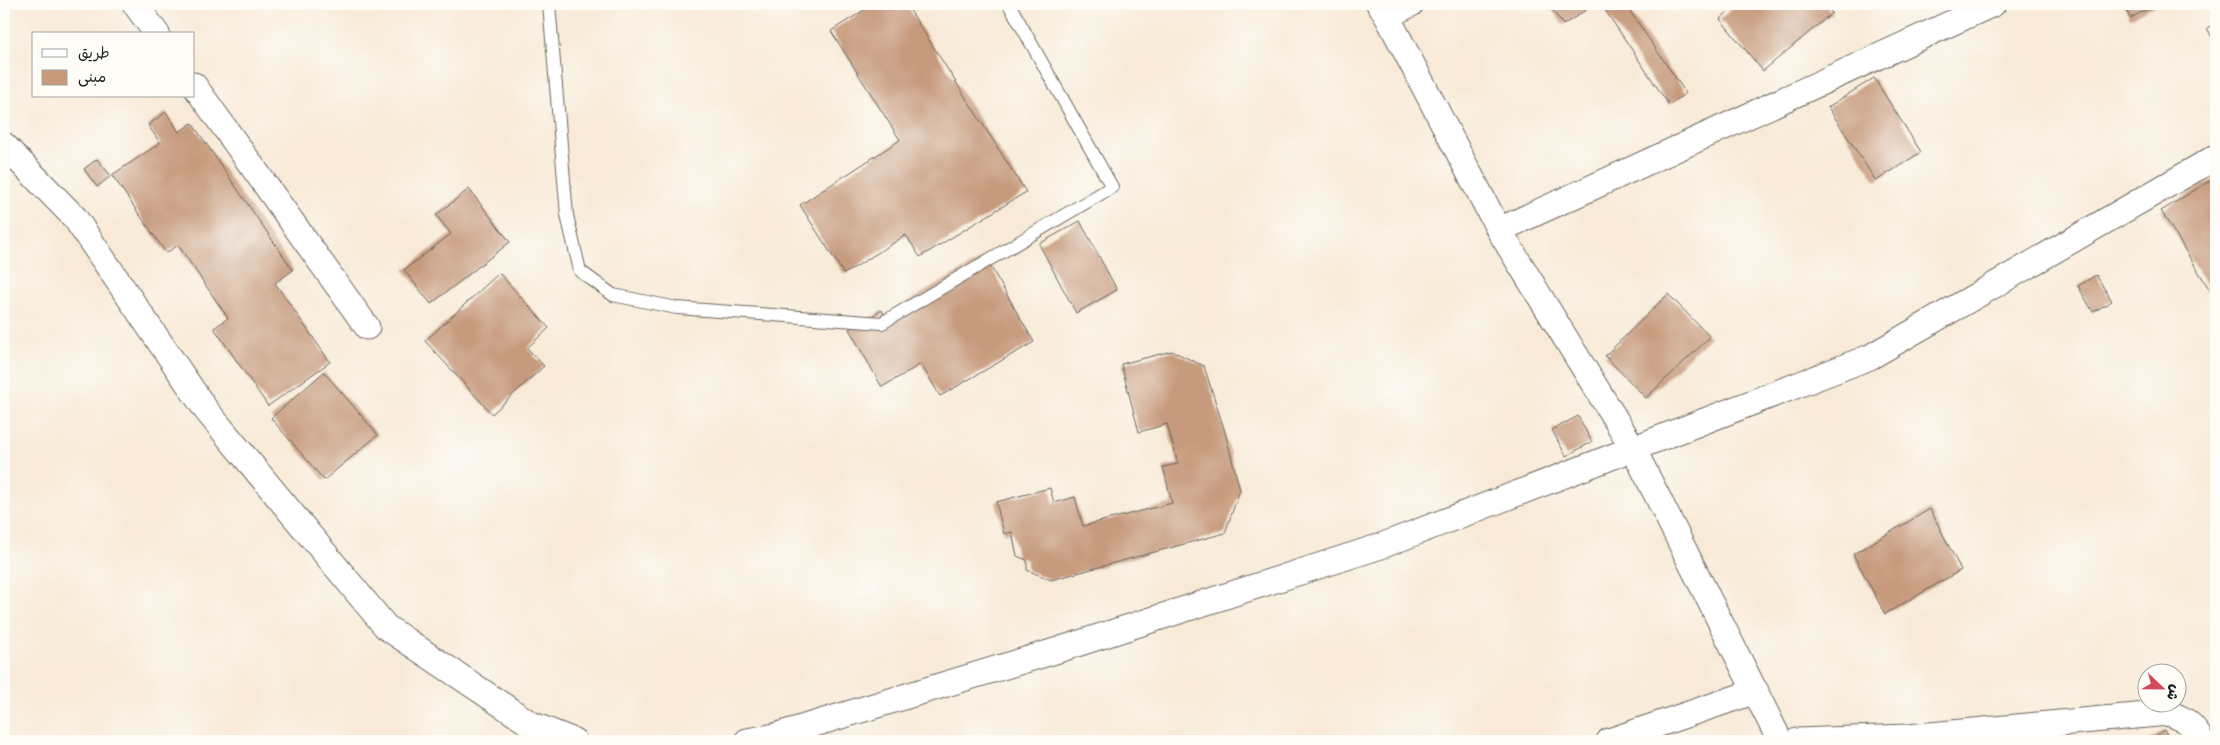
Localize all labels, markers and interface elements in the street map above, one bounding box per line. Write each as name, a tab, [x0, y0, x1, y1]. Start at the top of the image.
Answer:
legend	[32, 32, 195, 98]
text: طريق	[78, 43, 110, 63]
text: مبنى	[78, 67, 106, 87]
north arrow	[2138, 662, 2188, 712]
text: ش	[2163, 682, 2185, 703]

